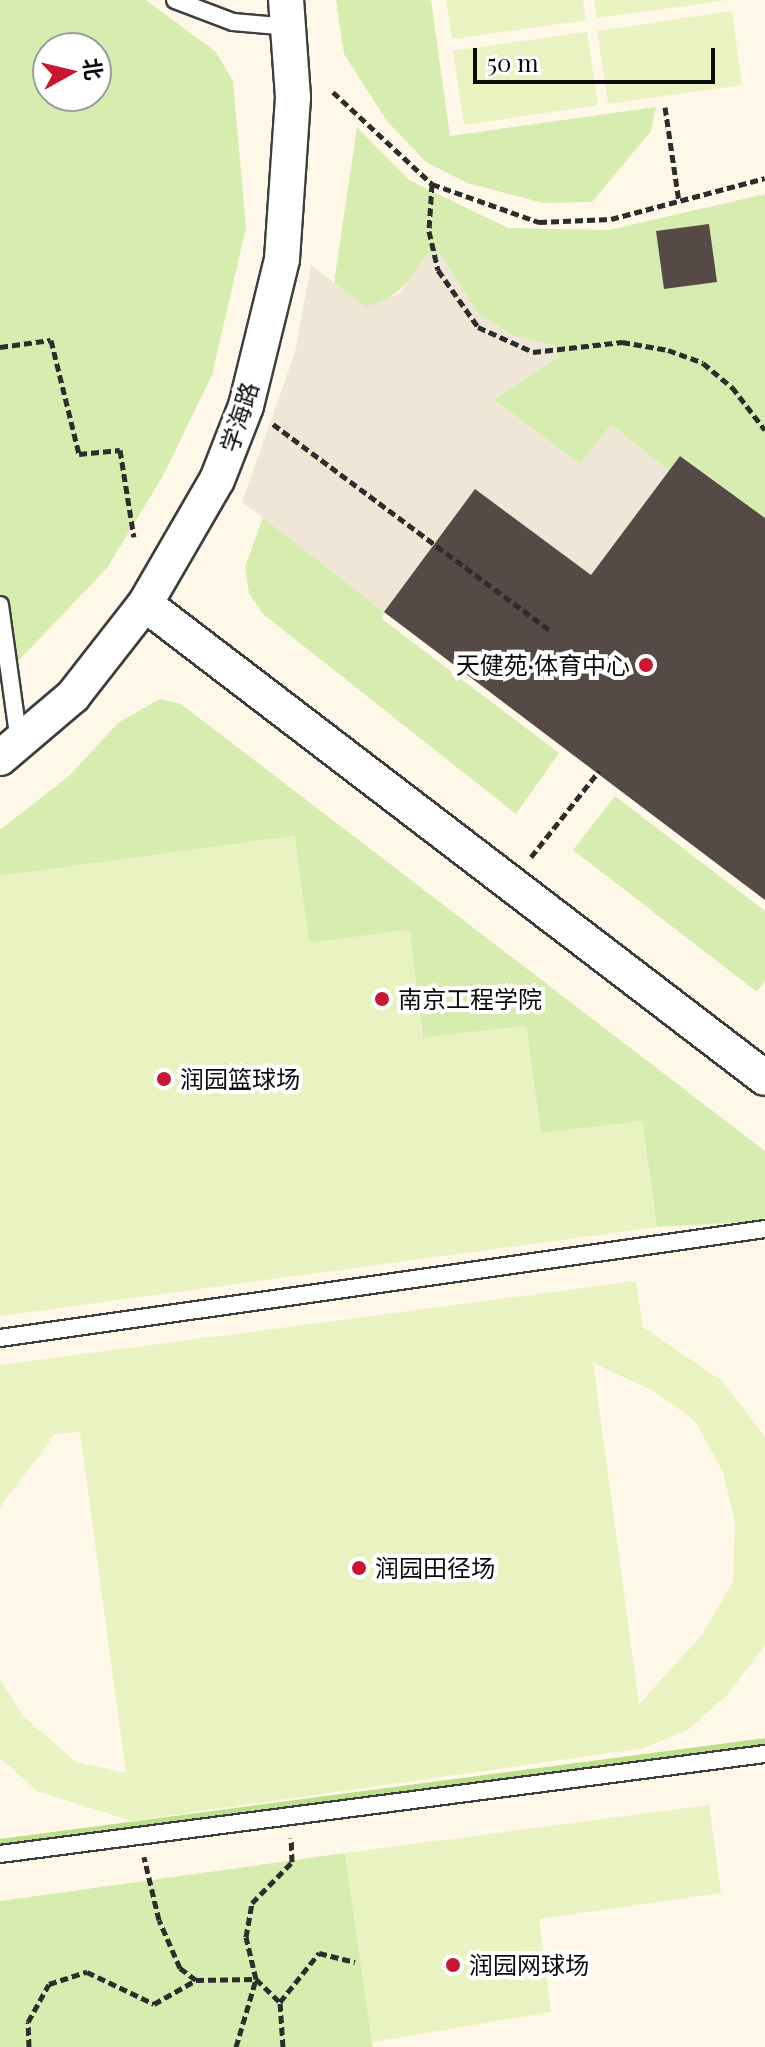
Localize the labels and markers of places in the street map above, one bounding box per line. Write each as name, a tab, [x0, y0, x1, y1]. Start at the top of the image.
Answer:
place label: 天健苑·体育中心	[456, 651, 630, 679]
marker: 天健苑·体育中心	[637, 656, 655, 674]
place label: 南京工程学院	[398, 985, 542, 1013]
marker: 南京工程学院	[373, 990, 391, 1008]
place label: 润园篮球场	[180, 1065, 300, 1093]
marker: 润园篮球场	[155, 1070, 173, 1088]
place label: 润园田径场	[375, 1554, 495, 1582]
marker: 润园田径场	[350, 1559, 368, 1577]
place label: 润园网球场	[469, 1951, 589, 1979]
marker: 润园网球场	[444, 1956, 462, 1974]

